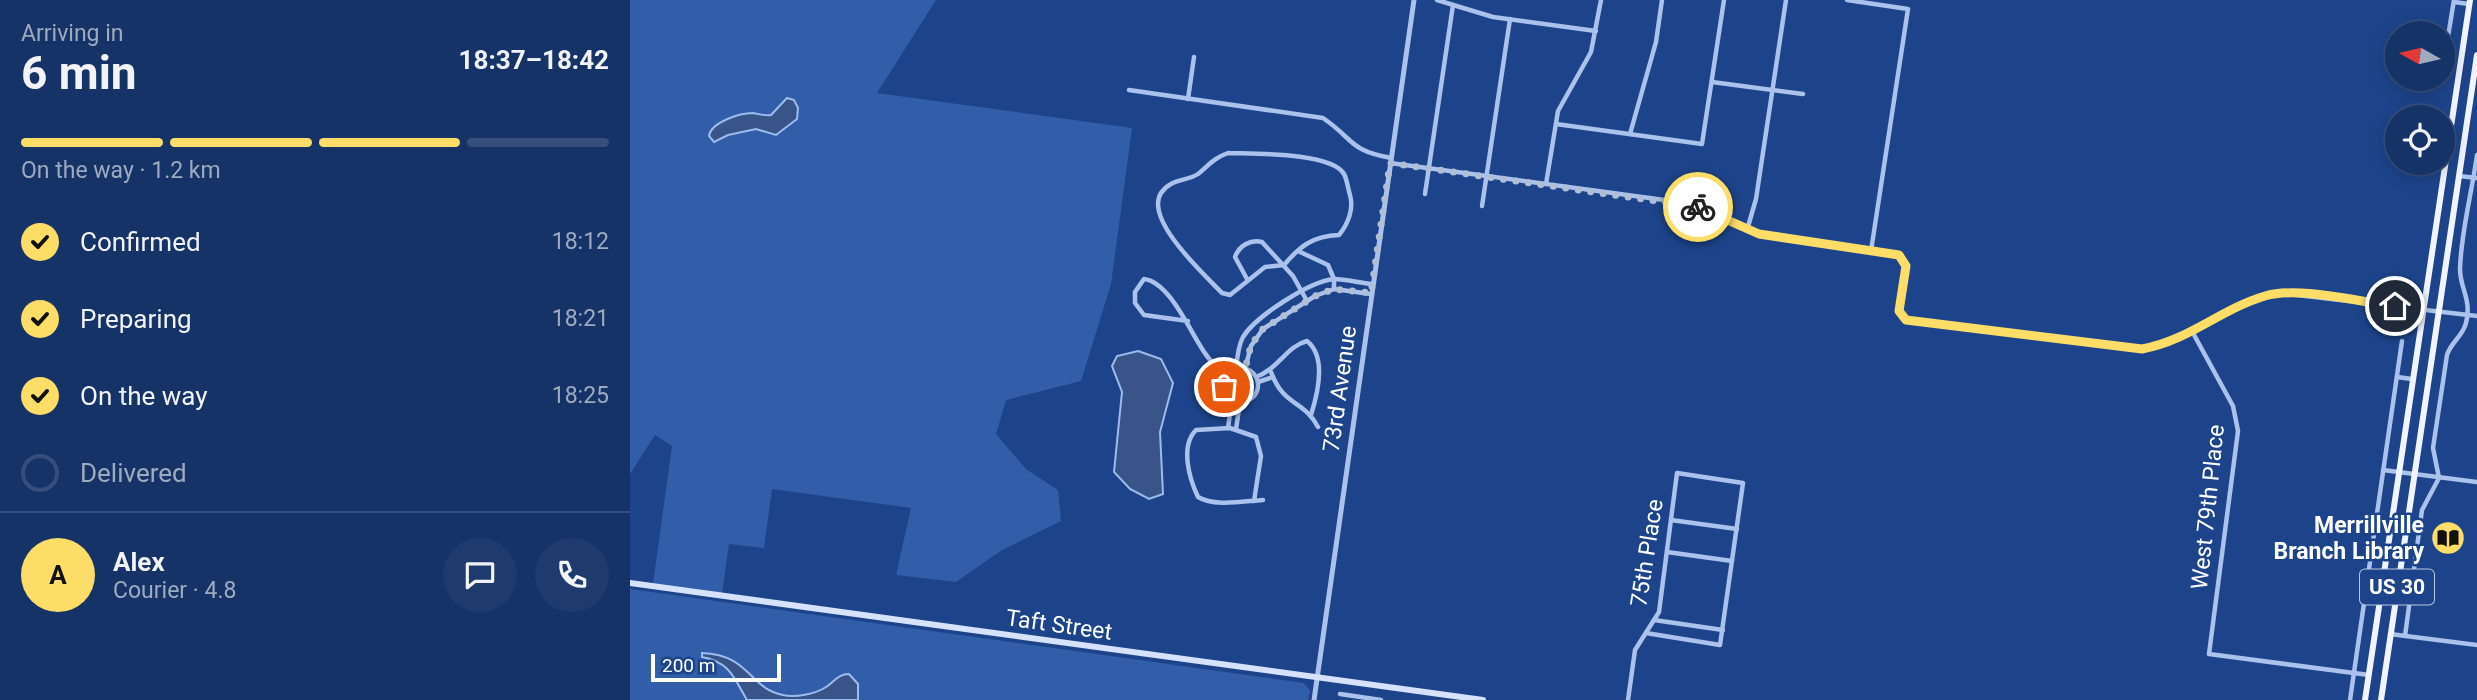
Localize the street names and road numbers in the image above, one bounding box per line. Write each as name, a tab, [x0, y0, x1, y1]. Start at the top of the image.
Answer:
street label: 73rd Avenue	[1318, 324, 1362, 454]
street label: West 79th Place	[2186, 423, 2230, 591]
street label: 75th Place	[1625, 497, 1669, 609]
road number: US 30	[2360, 570, 2434, 604]
street label: Taft Street	[1004, 604, 1114, 646]

